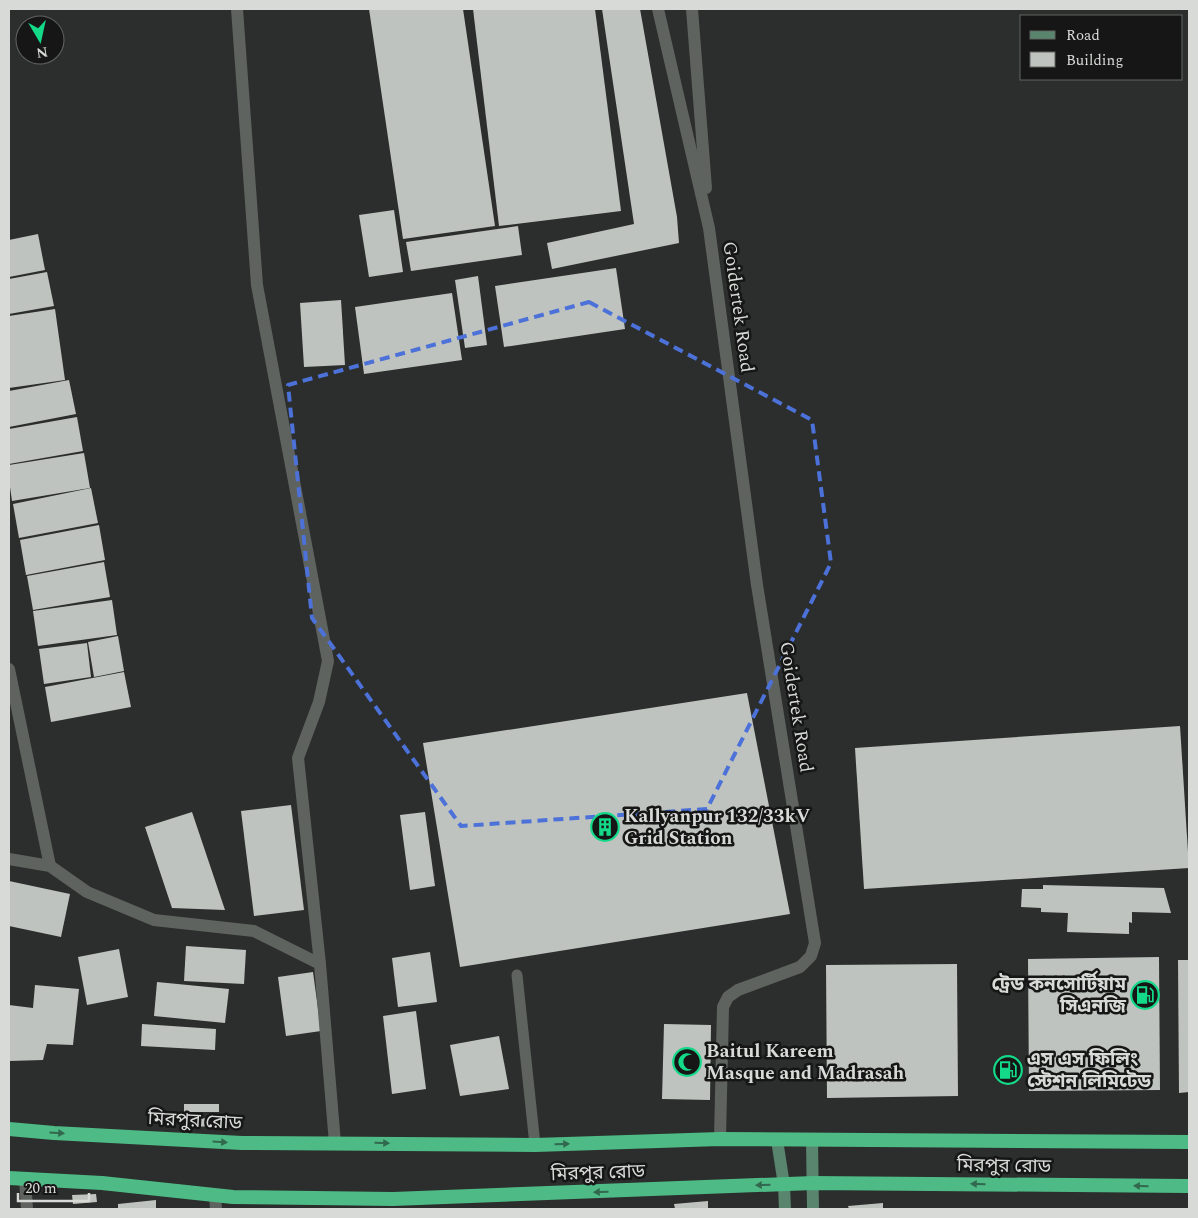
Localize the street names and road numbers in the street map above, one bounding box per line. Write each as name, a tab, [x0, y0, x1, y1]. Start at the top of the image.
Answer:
street label: Goidertek Road	[714, 239, 762, 375]
street label: Goidertek Road	[771, 639, 821, 775]
street label: মিরপুর রোড	[146, 1104, 243, 1138]
street label: মিরপুর রোড	[956, 1151, 1052, 1181]
street label: মিরপুর রোড	[549, 1157, 646, 1189]

